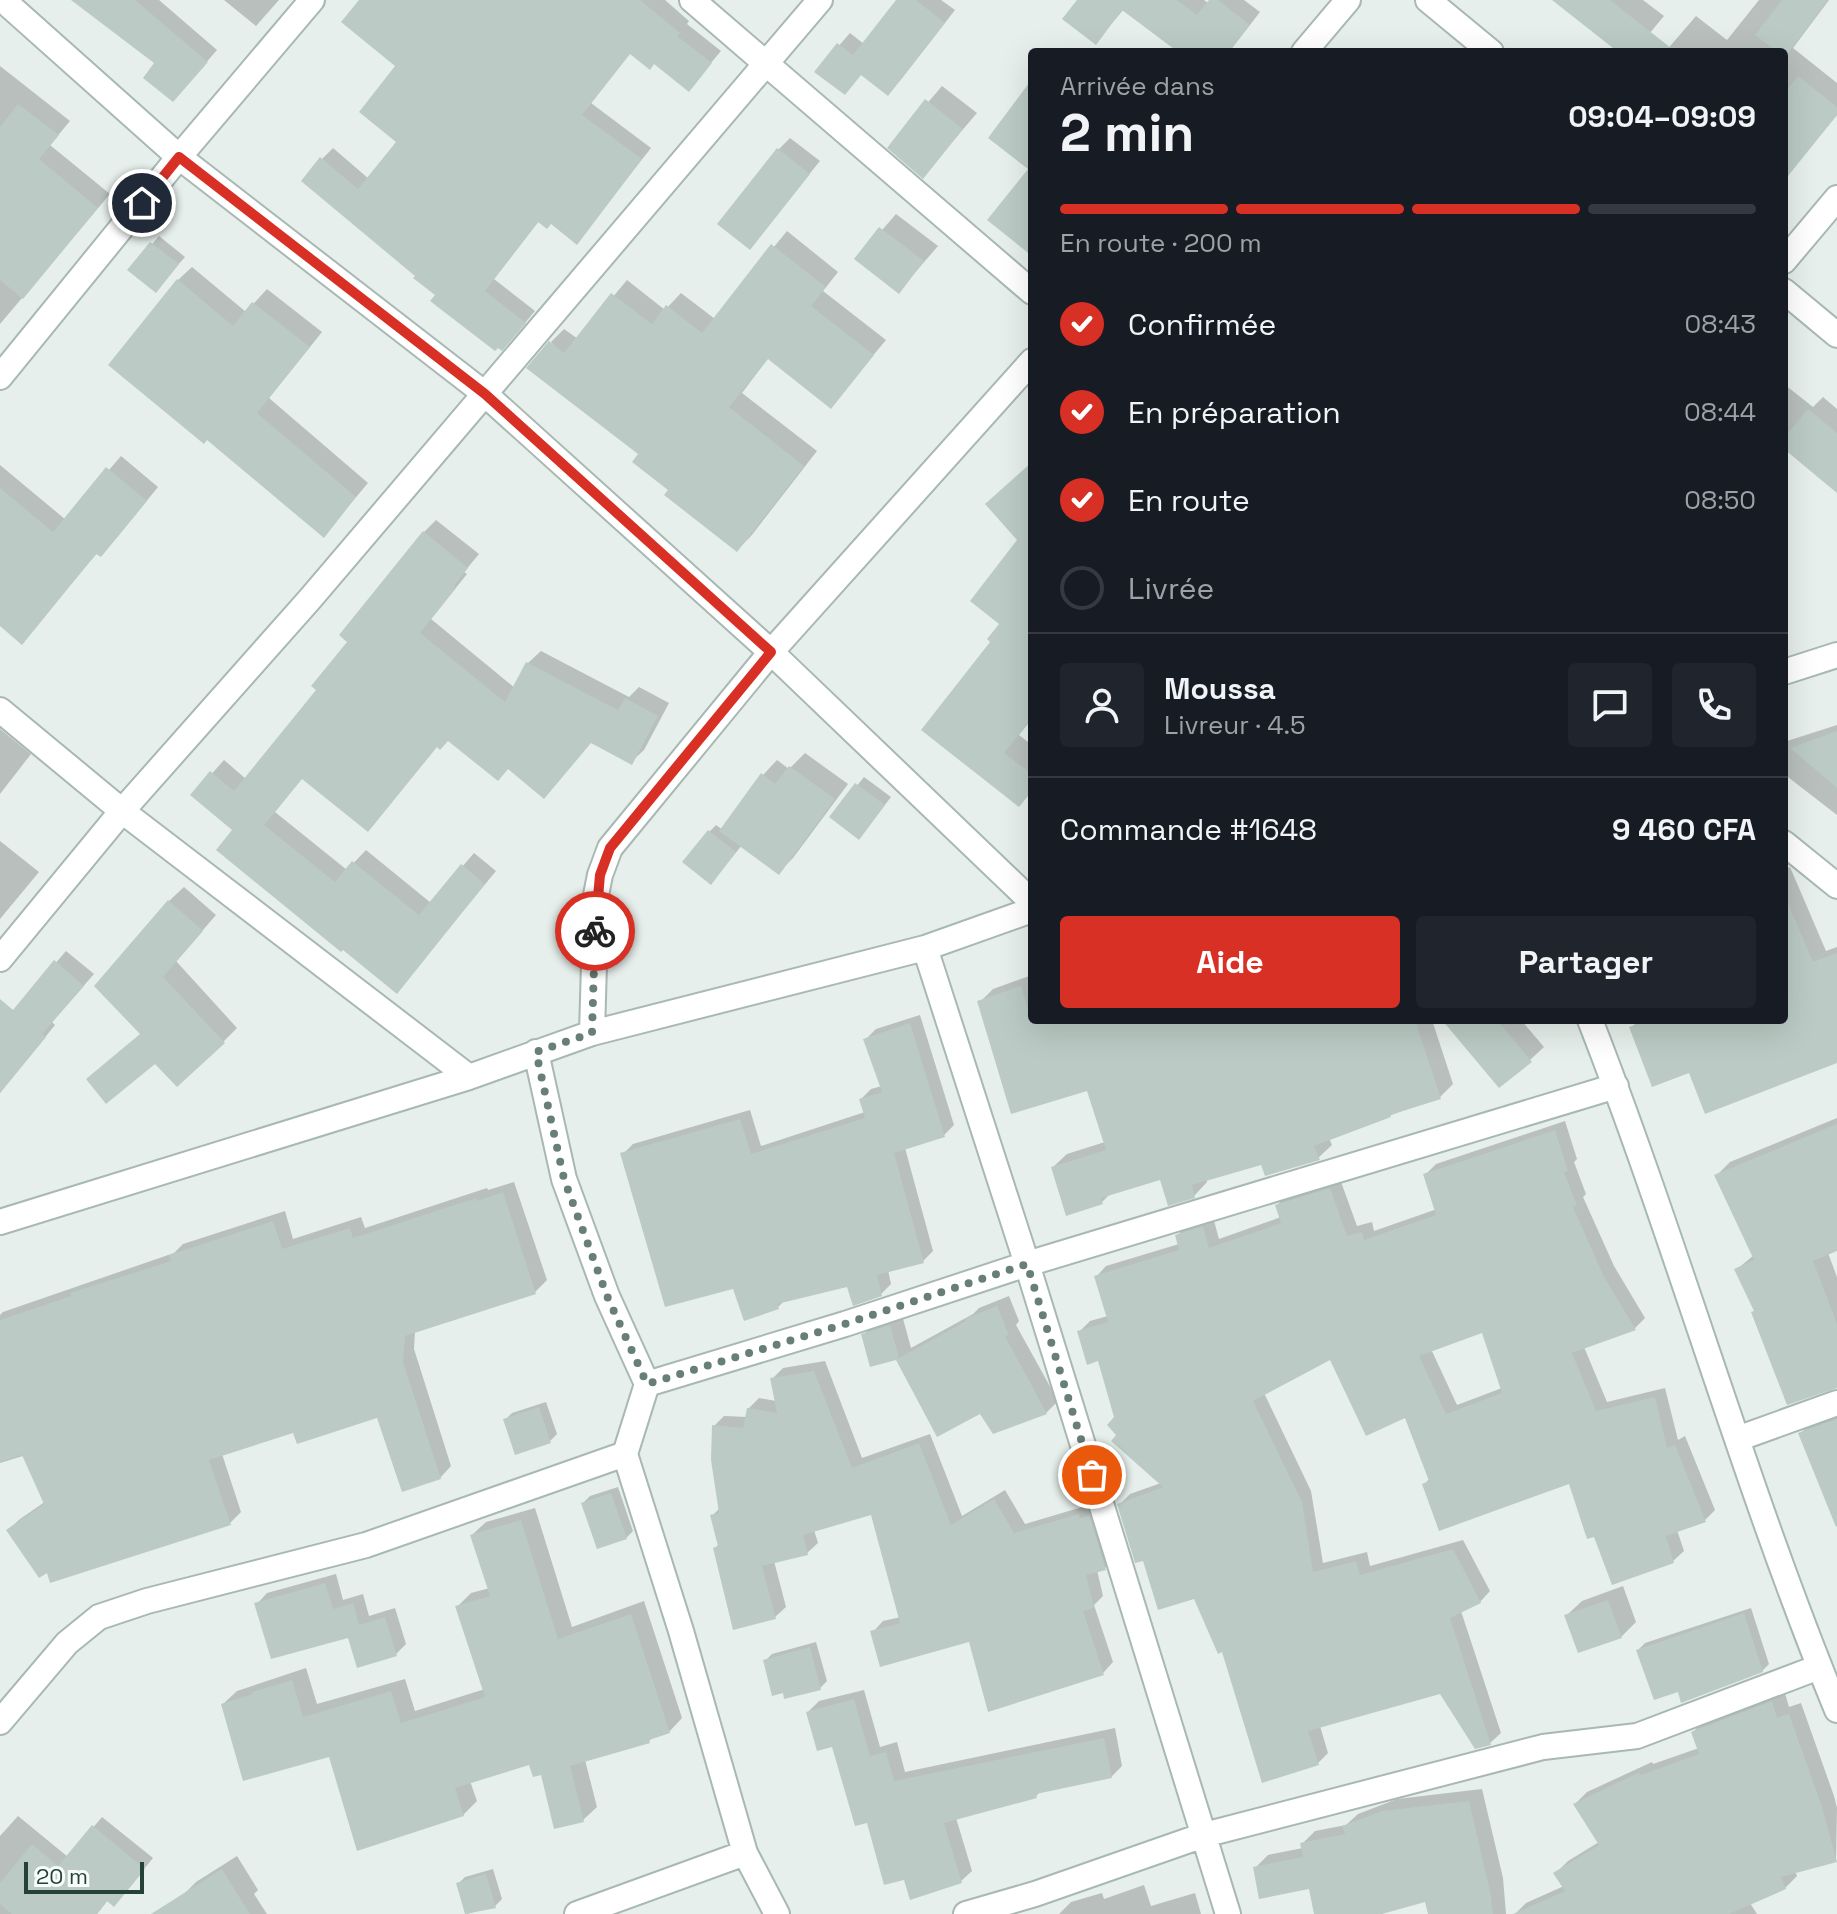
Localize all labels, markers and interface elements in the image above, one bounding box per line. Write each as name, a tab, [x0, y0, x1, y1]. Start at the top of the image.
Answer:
text: Arrivée dans	[1060, 69, 1215, 103]
text: 09:04–09:09	[1568, 97, 1756, 136]
text: 2 min	[1060, 100, 1194, 166]
pin	[108, 169, 176, 237]
icon: home	[120, 181, 164, 225]
text: En route · 200 m	[1060, 226, 1262, 260]
icon: check	[1060, 302, 1104, 346]
text: Confirmée	[1128, 305, 1276, 344]
text: 08:43	[1685, 307, 1756, 341]
icon: check	[1060, 390, 1104, 434]
text: En préparation	[1128, 393, 1341, 432]
text: 08:44	[1684, 395, 1756, 429]
icon: check	[1060, 478, 1104, 522]
text: En route	[1128, 481, 1250, 520]
text: 08:50	[1684, 483, 1756, 517]
text: Livrée	[1128, 569, 1214, 608]
button: person	[1060, 663, 1144, 747]
button: chat	[1568, 663, 1652, 747]
button: phone	[1672, 663, 1756, 747]
text: Moussa	[1164, 669, 1276, 708]
text: Livreur · 4.5	[1164, 708, 1306, 742]
text: Commande #1648	[1060, 810, 1317, 849]
text: 9 460 CFA	[1612, 810, 1756, 849]
courier	[555, 891, 635, 971]
icon: bike	[573, 909, 617, 953]
button: Aide	[1060, 916, 1400, 1008]
button: Partager	[1416, 916, 1756, 1008]
pin	[1058, 1441, 1126, 1509]
icon: bag	[1070, 1453, 1114, 1497]
scale bar	[24, 1858, 144, 1894]
text: 20 m	[36, 1862, 88, 1890]

